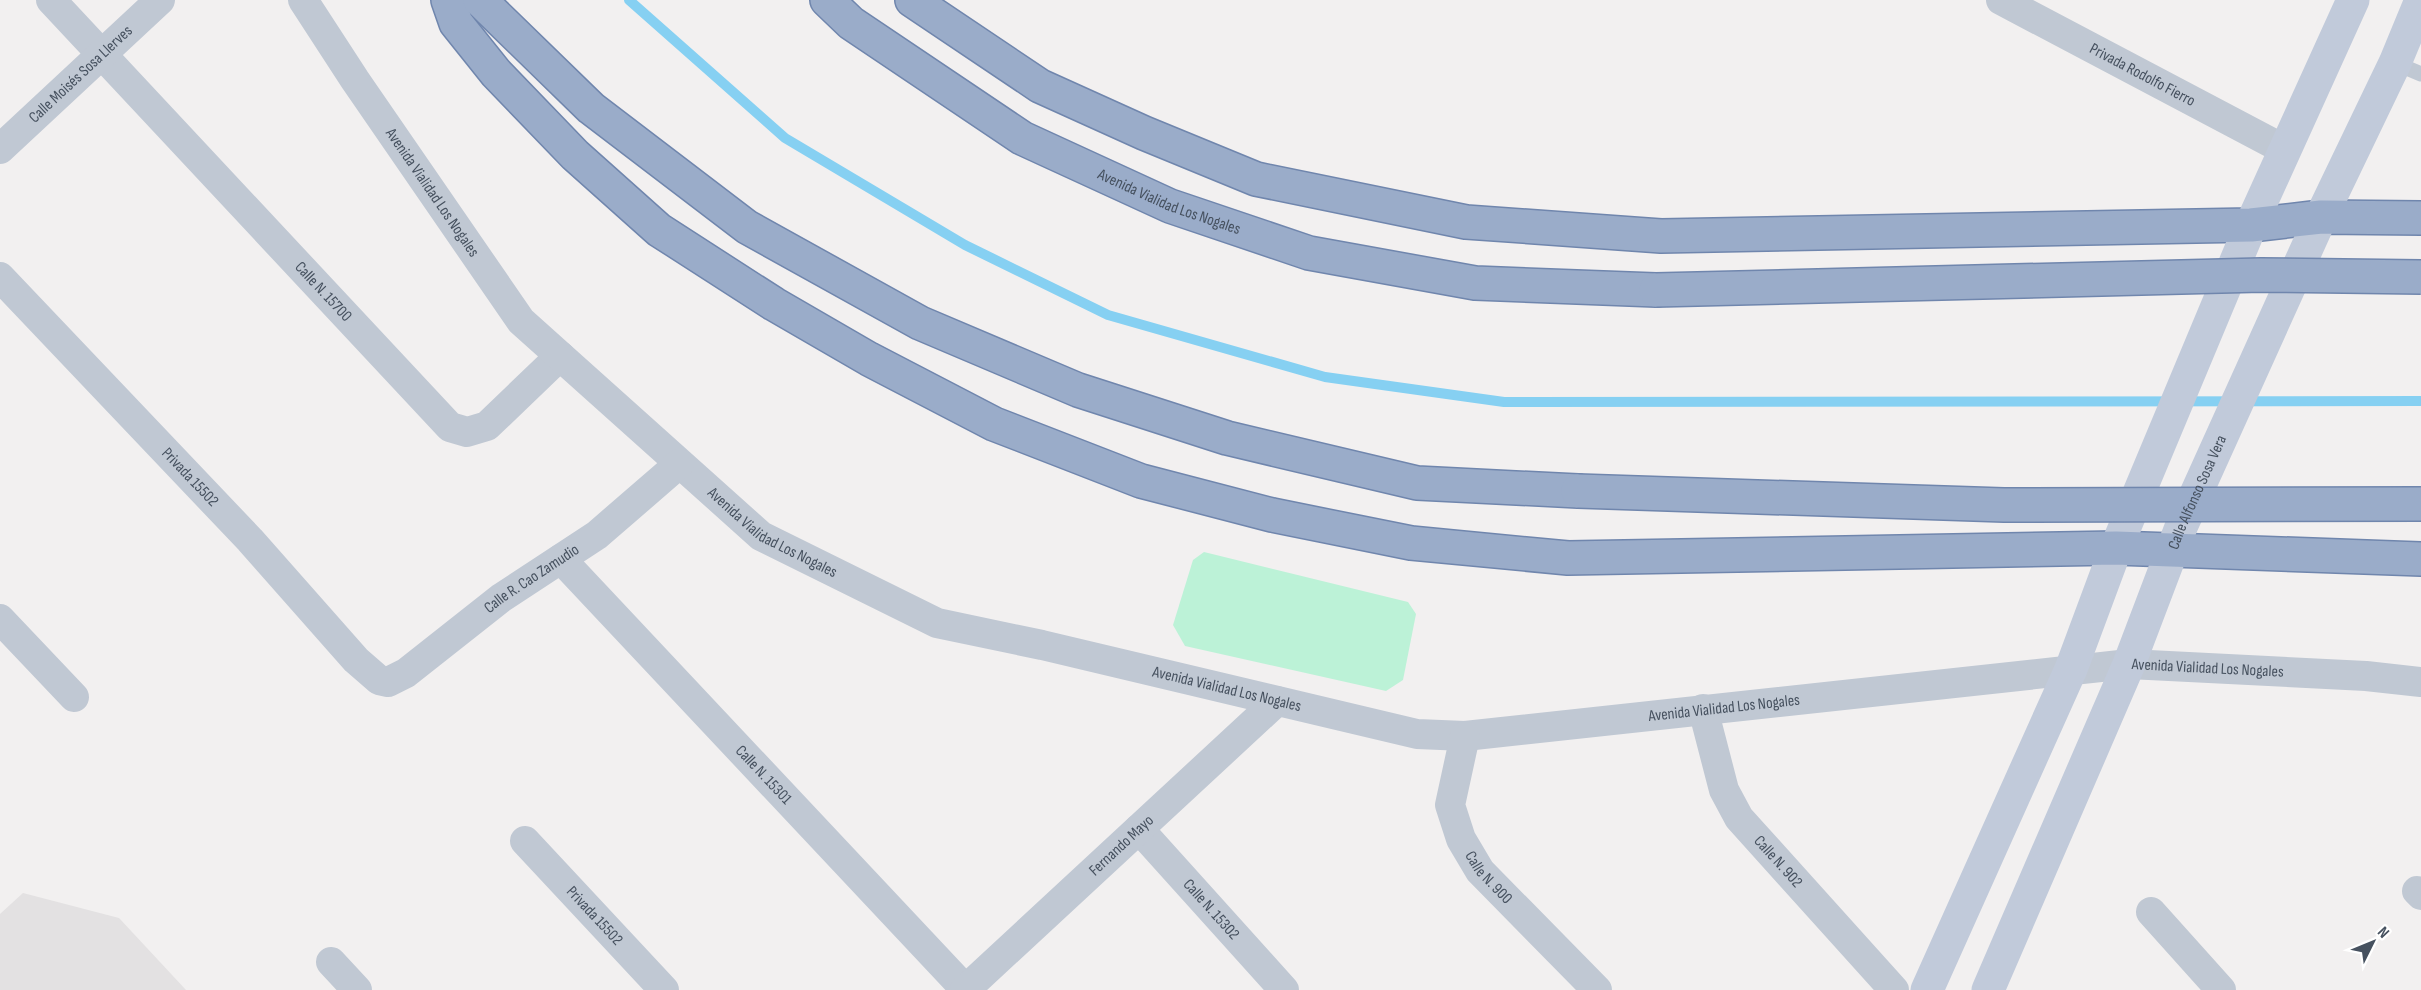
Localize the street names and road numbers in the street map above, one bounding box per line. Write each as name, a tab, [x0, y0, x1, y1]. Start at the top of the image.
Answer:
street label: Calle Moisés Sosa Llerves	[25, 21, 136, 127]
street label: Privada Rodolfo Fierro	[2086, 39, 2199, 110]
street label: Avenida Vialidad Los Nogales	[381, 124, 484, 261]
street label: Avenida Vialidad Los Nogales	[1094, 164, 1243, 239]
street label: Calle N. 15700	[291, 258, 356, 325]
street label: Calle Alfonso Sosa Vera	[2164, 432, 2231, 552]
street label: Privada 15502	[158, 444, 223, 510]
street label: Avenida Vialidad Los Nogales	[703, 483, 841, 582]
street label: Calle R. Cao Zamudio	[480, 540, 583, 617]
street label: Avenida Vialidad Los Nogales	[2130, 655, 2284, 681]
street label: Avenida Vialidad Los Nogales	[1150, 662, 1303, 716]
street label: Avenida Vialidad Los Nogales	[1646, 690, 1801, 726]
street label: Calle N. 15301	[731, 741, 796, 808]
street label: Fernando Mayo	[1085, 811, 1157, 880]
street label: Calle N. 902	[1750, 832, 1806, 891]
street label: Calle N. 900	[1461, 848, 1516, 908]
street label: Calle N. 15302	[1179, 875, 1243, 943]
street label: Privada 15502	[562, 882, 627, 949]

